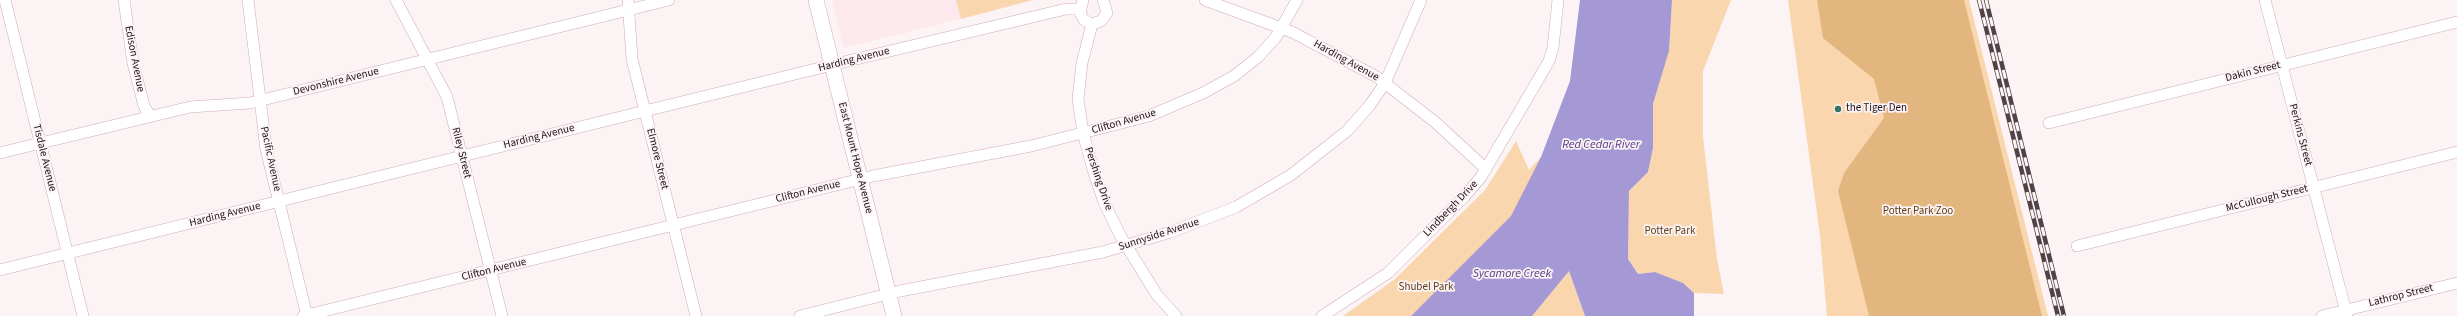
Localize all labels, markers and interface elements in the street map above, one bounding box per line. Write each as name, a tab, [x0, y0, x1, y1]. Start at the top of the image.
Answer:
street label: Edison Avenue	[121, 25, 147, 93]
street label: Harding Avenue	[1311, 38, 1381, 84]
street label: Harding Avenue	[817, 45, 891, 75]
street label: Dakin Street	[2224, 59, 2282, 85]
street label: Devonshire Avenue	[292, 65, 380, 99]
street label: East Mount Hope Avenue	[835, 101, 875, 215]
place label: the Tiger Den	[1846, 102, 1907, 116]
street label: Perkins Street	[2285, 102, 2315, 168]
marker: the Tiger Den	[1833, 104, 1843, 114]
street label: Clifton Avenue	[1090, 107, 1158, 137]
street label: Harding Avenue	[502, 122, 576, 152]
street label: Tisdale Avenue	[29, 123, 59, 193]
street label: Pacific Avenue	[257, 125, 283, 193]
street label: Riley Street	[448, 126, 474, 180]
street label: Elmore Street	[643, 127, 671, 191]
water label: Red Cedar River	[1562, 138, 1640, 152]
street label: Pershing Drive	[1081, 146, 1115, 212]
street label: Clifton Avenue	[774, 178, 842, 206]
street label: Lindbergh Drive	[1421, 178, 1481, 240]
street label: McCullough Street	[2225, 182, 2309, 216]
street label: Harding Avenue	[188, 200, 262, 230]
park label: Potter Park Zoo	[1883, 205, 1953, 219]
street label: Sunnyside Avenue	[1117, 216, 1201, 254]
park label: Potter Park	[1645, 225, 1695, 239]
street label: Clifton Avenue	[460, 256, 528, 284]
water label: Sycamore Creek	[1473, 267, 1551, 281]
park label: Shubel Park	[1399, 281, 1453, 295]
street label: Lathrop Street	[2367, 282, 2435, 310]

